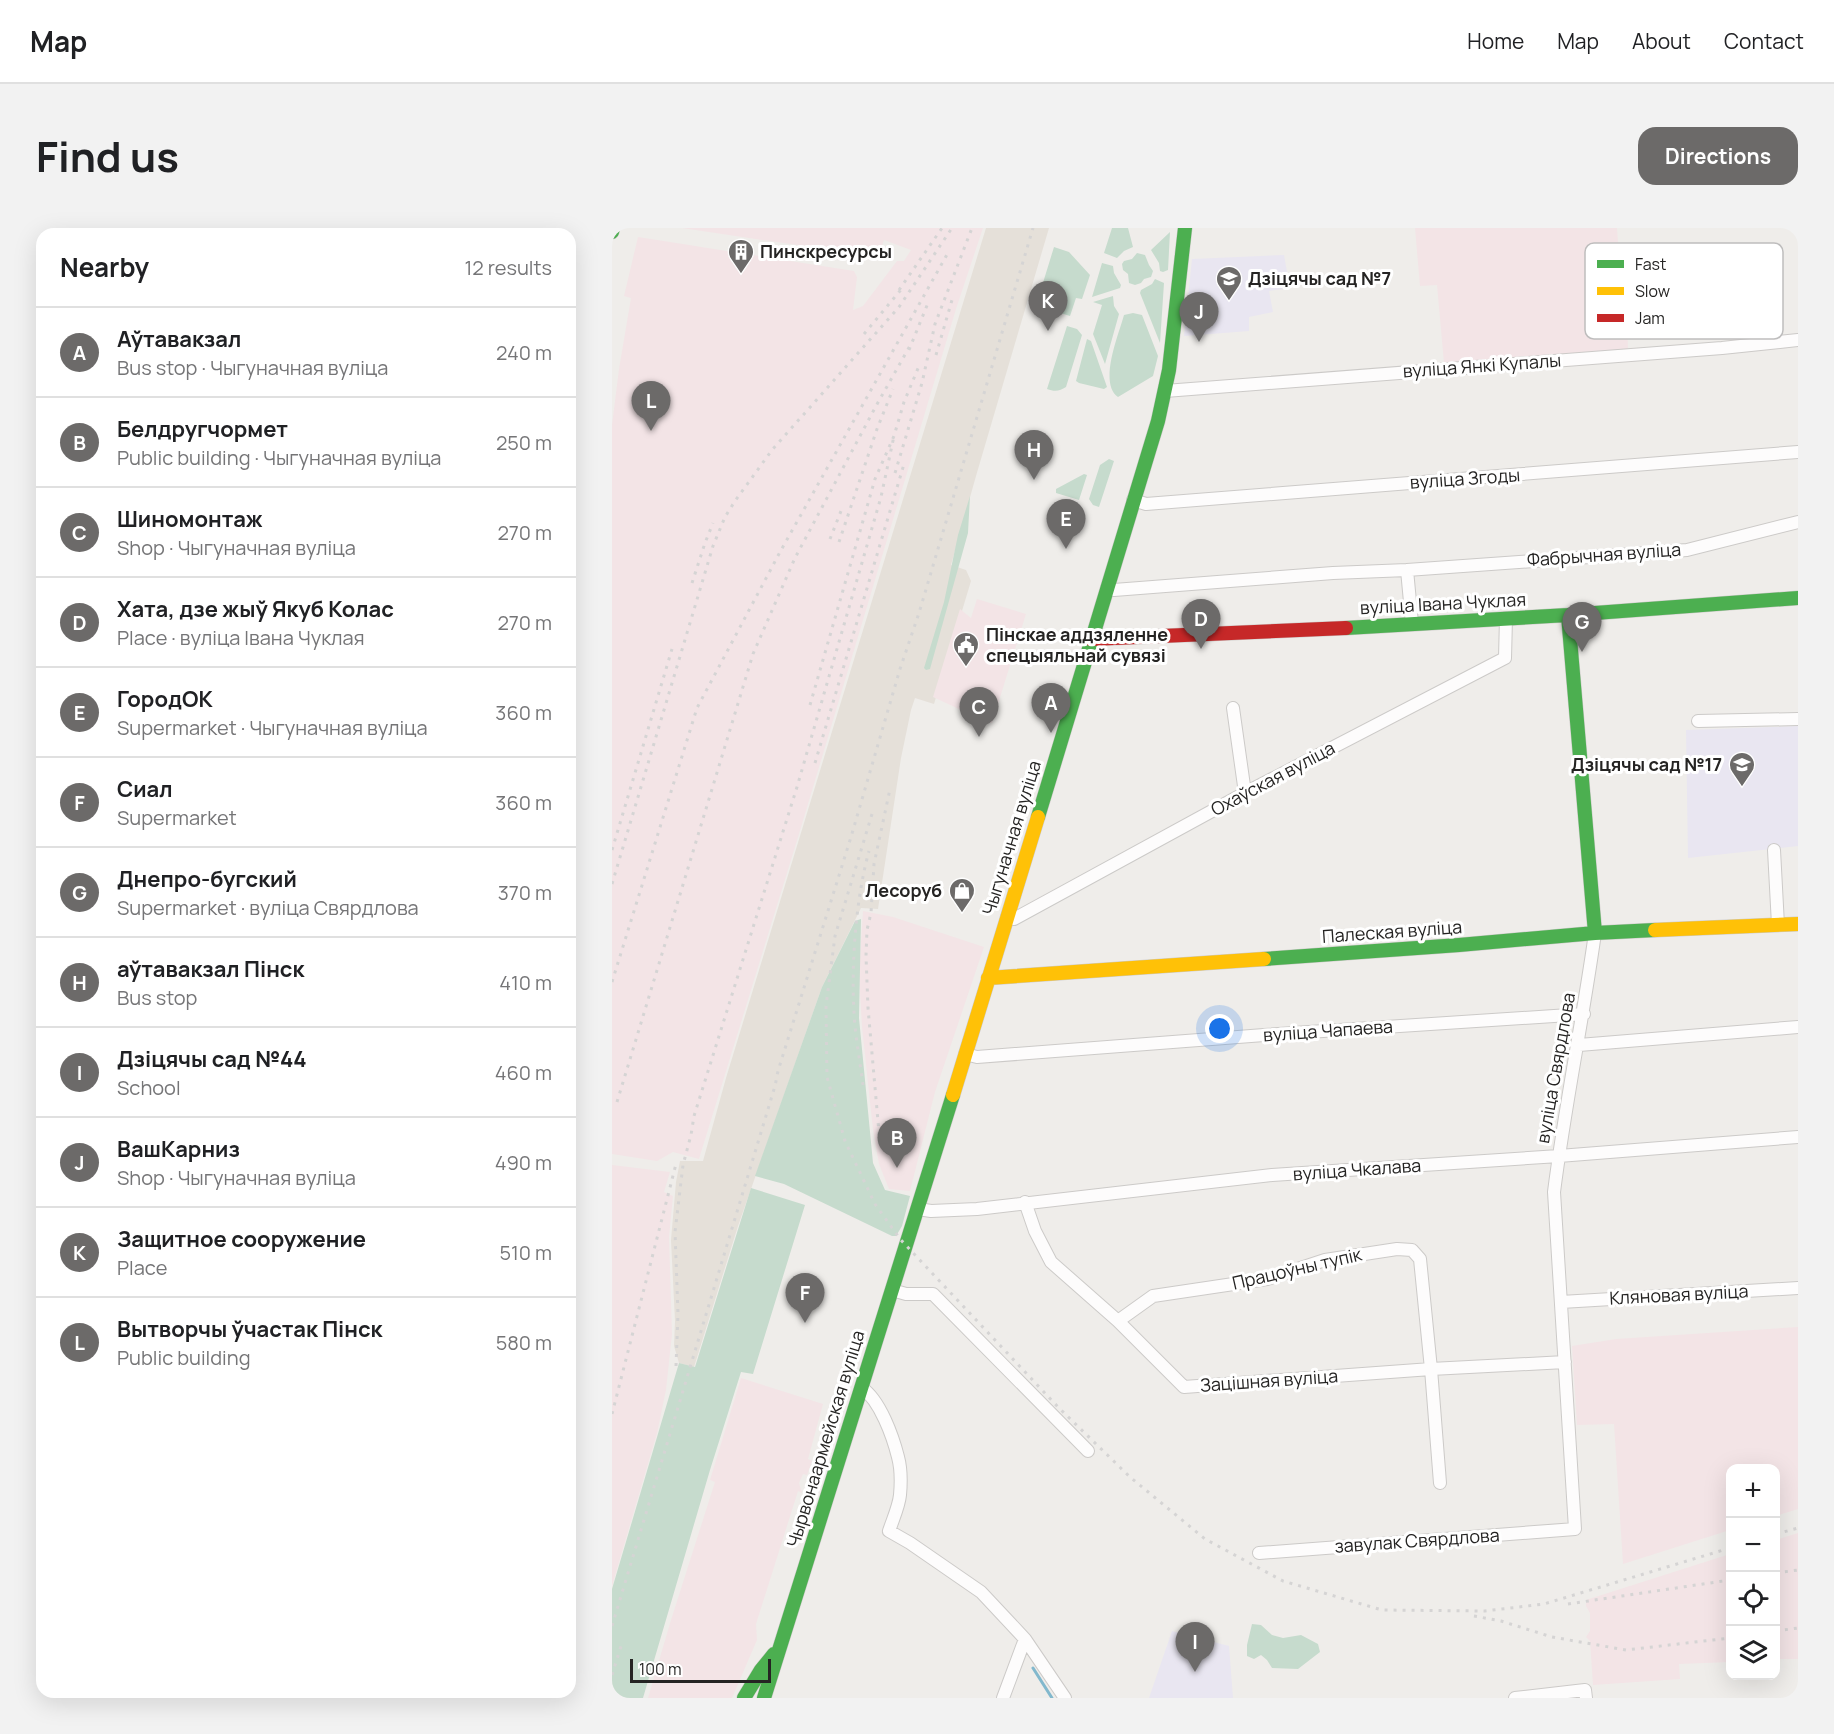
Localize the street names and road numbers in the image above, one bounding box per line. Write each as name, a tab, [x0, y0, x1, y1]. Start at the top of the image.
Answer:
street label: вуліца Янкі Купалы	[1402, 347, 1562, 383]
street label: вуліца Згоды	[1409, 462, 1521, 494]
street label: Фабрычная вуліца	[1526, 537, 1682, 571]
street label: вуліца Івана Чуклая	[1359, 587, 1527, 619]
street label: Охаўская вуліца	[1206, 735, 1339, 821]
street label: Чыгуначная вуліца	[976, 757, 1046, 918]
street label: Палеская вуліца	[1321, 914, 1463, 948]
street label: вуліца Свярдлова	[1530, 991, 1580, 1145]
street label: вуліца Чапаева	[1262, 1013, 1394, 1047]
street label: вуліца Чкалава	[1292, 1153, 1422, 1185]
street label: Працоўны тупік	[1230, 1241, 1365, 1295]
street label: Кляновая вуліца	[1609, 1278, 1749, 1310]
street label: Чырвонаармейская вуліца	[781, 1327, 870, 1550]
street label: Зацішная вуліца	[1199, 1363, 1339, 1397]
street label: завулак Свярдлова	[1334, 1522, 1500, 1558]

